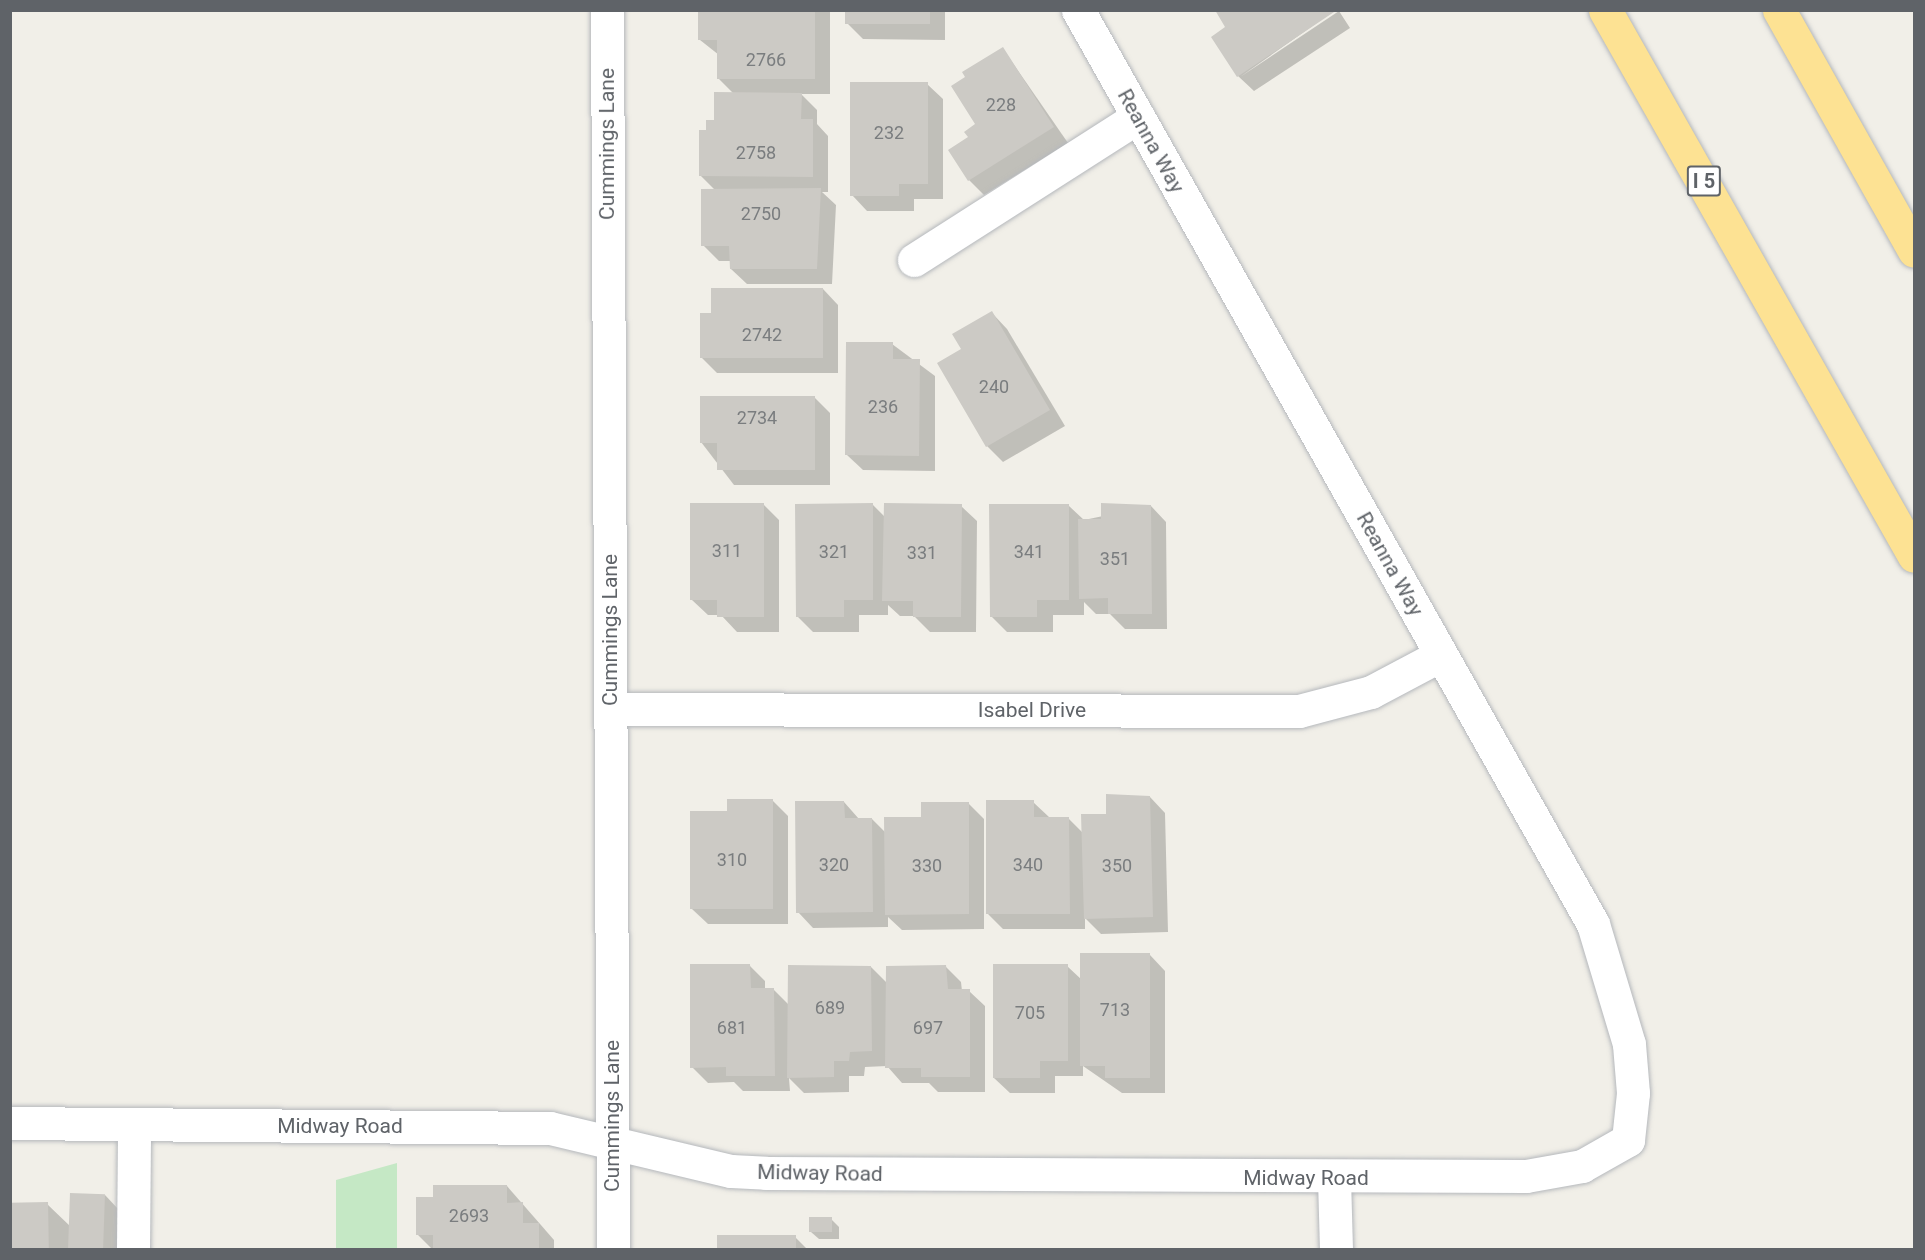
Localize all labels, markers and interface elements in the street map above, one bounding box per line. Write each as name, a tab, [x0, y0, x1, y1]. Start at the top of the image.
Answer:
house number: 2766	[746, 49, 786, 71]
street label: Cummings Lane	[594, 68, 620, 220]
street label: Reanna Way	[1112, 85, 1190, 197]
house number: 228	[986, 94, 1016, 116]
house number: 232	[874, 122, 904, 144]
house number: 2758	[736, 142, 776, 164]
road number: I 5	[1686, 164, 1722, 198]
house number: 2750	[741, 203, 781, 225]
house number: 2742	[742, 324, 782, 346]
house number: 240	[979, 376, 1009, 398]
house number: 236	[868, 396, 898, 418]
house number: 2734	[737, 407, 777, 429]
street label: Reanna Way	[1351, 508, 1429, 620]
house number: 311	[712, 540, 742, 562]
house number: 321	[819, 541, 849, 563]
house number: 341	[1014, 541, 1044, 563]
house number: 331	[907, 542, 937, 564]
house number: 351	[1100, 548, 1130, 570]
street label: Cummings Lane	[597, 554, 623, 706]
street label: Isabel Drive	[978, 697, 1086, 723]
house number: 310	[717, 849, 747, 871]
house number: 320	[819, 854, 849, 876]
house number: 340	[1013, 854, 1043, 876]
house number: 330	[912, 855, 942, 877]
house number: 350	[1102, 855, 1132, 877]
house number: 689	[815, 997, 845, 1019]
house number: 713	[1100, 999, 1130, 1021]
house number: 705	[1015, 1002, 1045, 1024]
house number: 681	[717, 1017, 747, 1039]
house number: 697	[913, 1017, 943, 1039]
street label: Cummings Lane	[599, 1040, 625, 1192]
street label: Midway Road	[277, 1113, 403, 1139]
street label: Midway Road	[757, 1159, 883, 1187]
street label: Midway Road	[1243, 1165, 1369, 1191]
house number: 2693	[449, 1205, 489, 1227]

